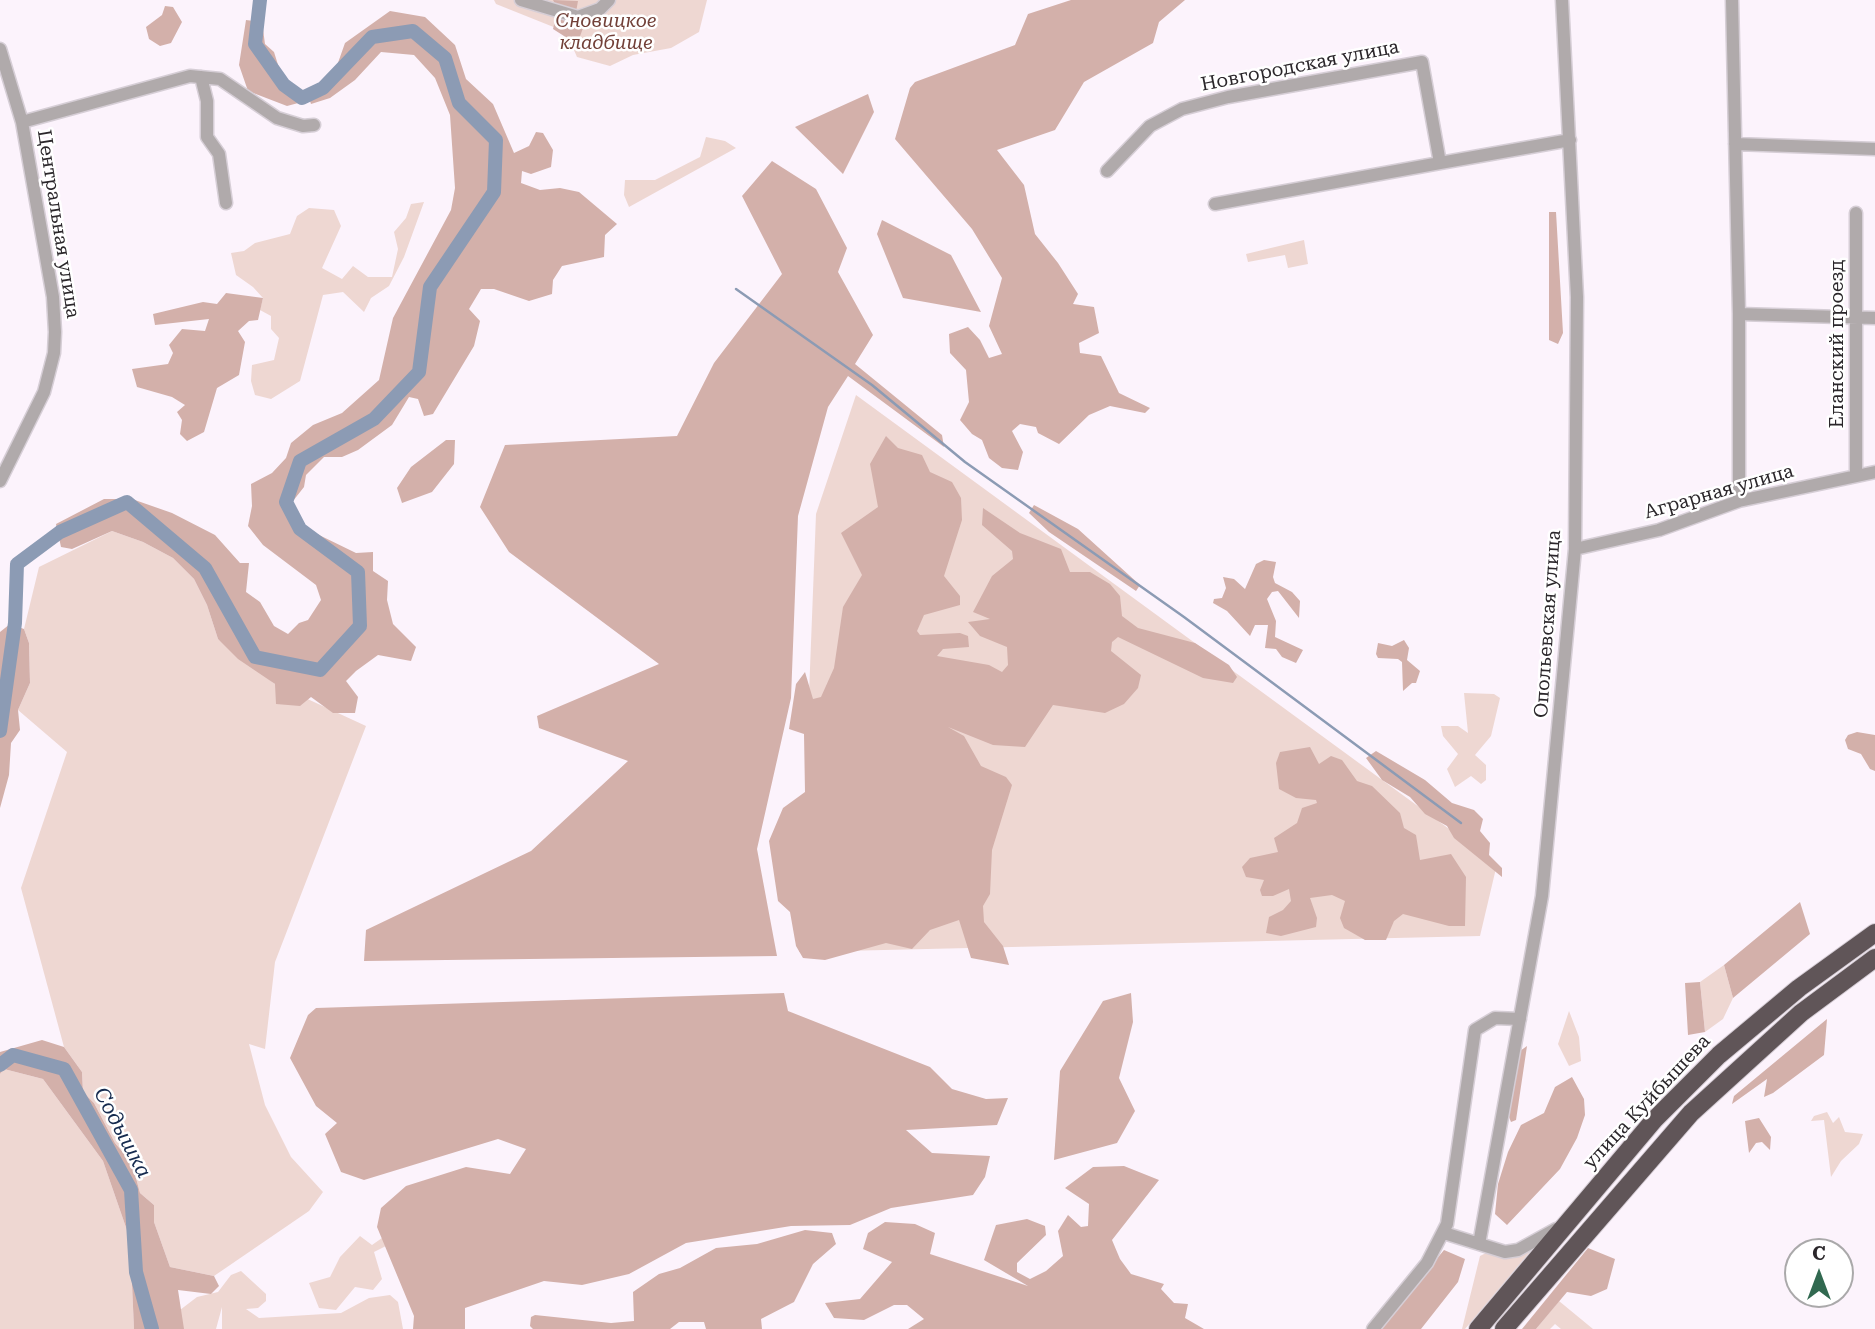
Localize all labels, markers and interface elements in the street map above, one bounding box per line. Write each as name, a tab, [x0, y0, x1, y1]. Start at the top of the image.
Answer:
park label: Сновицкое кладбище	[556, 10, 656, 54]
street label: Новгородская улица	[1199, 36, 1401, 96]
street label: Центральная улица	[32, 128, 84, 320]
street label: Еланский проезд	[1826, 260, 1848, 428]
street label: Аграрная улица	[1642, 460, 1796, 524]
street label: Опольевская улица	[1530, 529, 1566, 719]
street label: улица Куйбышева	[1579, 1030, 1715, 1174]
water label: Содышка	[88, 1084, 156, 1182]
north arrow	[1784, 1238, 1854, 1308]
text: С	[1812, 1242, 1826, 1265]

